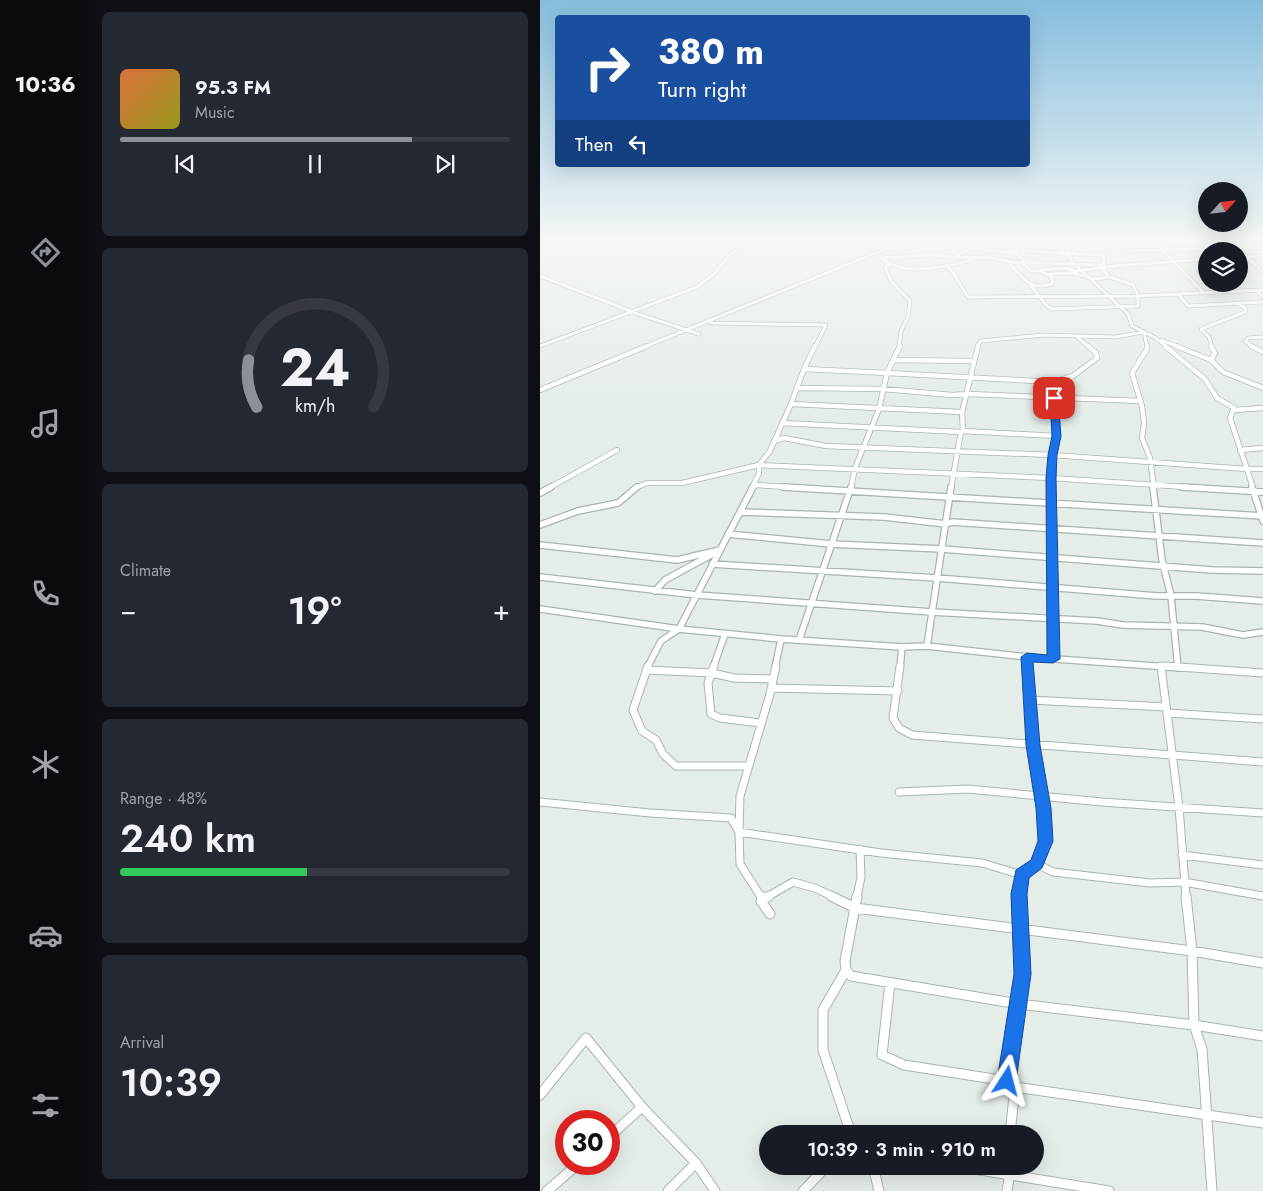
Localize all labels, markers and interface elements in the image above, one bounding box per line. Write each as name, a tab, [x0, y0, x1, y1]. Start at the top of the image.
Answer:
text: 380 m	[658, 27, 764, 77]
icon: right	[575, 35, 640, 100]
text: 10:36	[14, 68, 76, 100]
text: Turn right	[658, 73, 746, 105]
text: 95.3 FM	[195, 74, 271, 101]
text: Music	[195, 101, 235, 124]
icon: left	[624, 130, 652, 158]
text: Then	[575, 131, 614, 158]
icon: previous	[171, 150, 199, 178]
icon: pause	[301, 150, 329, 178]
icon: next	[431, 150, 459, 178]
north arrow	[1198, 182, 1248, 232]
map controls	[1198, 182, 1248, 292]
icon: directions	[28, 235, 63, 270]
button: layers	[1198, 242, 1248, 292]
text: 24	[280, 330, 350, 406]
pin	[1033, 377, 1075, 419]
icon: arrive	[1040, 384, 1068, 412]
text: km/h	[295, 393, 335, 419]
icon: music	[28, 406, 63, 441]
text: Climate	[120, 559, 171, 582]
icon: phone	[28, 576, 63, 611]
text: 19°	[288, 583, 342, 638]
text: −	[120, 590, 137, 631]
text: +	[493, 590, 510, 631]
icon: climate	[28, 747, 63, 782]
text: Range · 48%	[120, 787, 207, 810]
text: 240 km	[120, 811, 256, 866]
icon: car	[28, 918, 63, 953]
text: Arrival	[120, 1031, 164, 1054]
position arrow	[980, 1054, 1032, 1106]
text: 10:39	[120, 1055, 222, 1110]
icon: filters	[28, 1088, 63, 1123]
speed limit sign: 30	[555, 1110, 620, 1175]
text: 10:39 · 3 min · 910 m	[807, 1136, 996, 1163]

